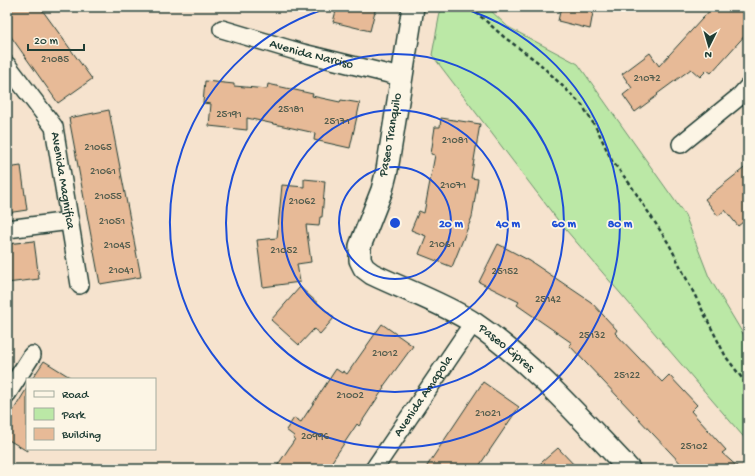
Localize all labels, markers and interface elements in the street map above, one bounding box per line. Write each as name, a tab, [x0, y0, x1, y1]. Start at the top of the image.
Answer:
scale bar	[28, 26, 84, 52]
north arrow	[689, 26, 729, 66]
text: 20 m	[34, 35, 59, 49]
street label: Avenida Narciso	[268, 36, 355, 73]
text: N	[704, 48, 712, 60]
house number: 21085	[41, 54, 69, 66]
house number: 21072	[633, 73, 661, 85]
street label: Paseo Tranquilo	[376, 92, 406, 179]
house number: 25181	[278, 104, 304, 116]
house number: 25191	[216, 109, 242, 121]
house number: 25171	[324, 116, 350, 128]
street label: Avenida Magnifica	[47, 131, 78, 231]
house number: 21081	[442, 135, 468, 147]
house number: 21065	[84, 142, 112, 154]
house number: 21061	[90, 166, 116, 178]
house number: 21071	[440, 180, 466, 192]
house number: 21055	[94, 191, 122, 203]
house number: 21062	[288, 196, 316, 208]
house number: 21051	[99, 216, 125, 228]
centre of rings	[388, 216, 402, 230]
text: 20 m	[439, 218, 464, 232]
text: 40 m	[495, 218, 520, 232]
text: 60 m	[552, 218, 577, 232]
text: 80 m	[608, 218, 633, 232]
house number: 21061	[429, 239, 455, 251]
house number: 21045	[103, 240, 131, 252]
house number: 21052	[270, 245, 298, 257]
house number: 21041	[108, 265, 134, 277]
house number: 25152	[492, 266, 519, 278]
house number: 25142	[535, 294, 562, 306]
street label: Paseo Cipres	[474, 320, 538, 376]
house number: 25132	[579, 330, 606, 342]
house number: 21012	[372, 348, 399, 360]
street label: Avenida Amapola	[391, 352, 457, 439]
house number: 25122	[614, 370, 641, 382]
legend	[26, 378, 156, 450]
text: Road	[62, 389, 89, 403]
house number: 21002	[336, 390, 364, 402]
house number: 21021	[475, 408, 501, 420]
text: Park	[61, 409, 87, 423]
text: Building	[61, 429, 101, 443]
house number: 20996	[301, 431, 330, 443]
house number: 25102	[680, 441, 708, 453]

